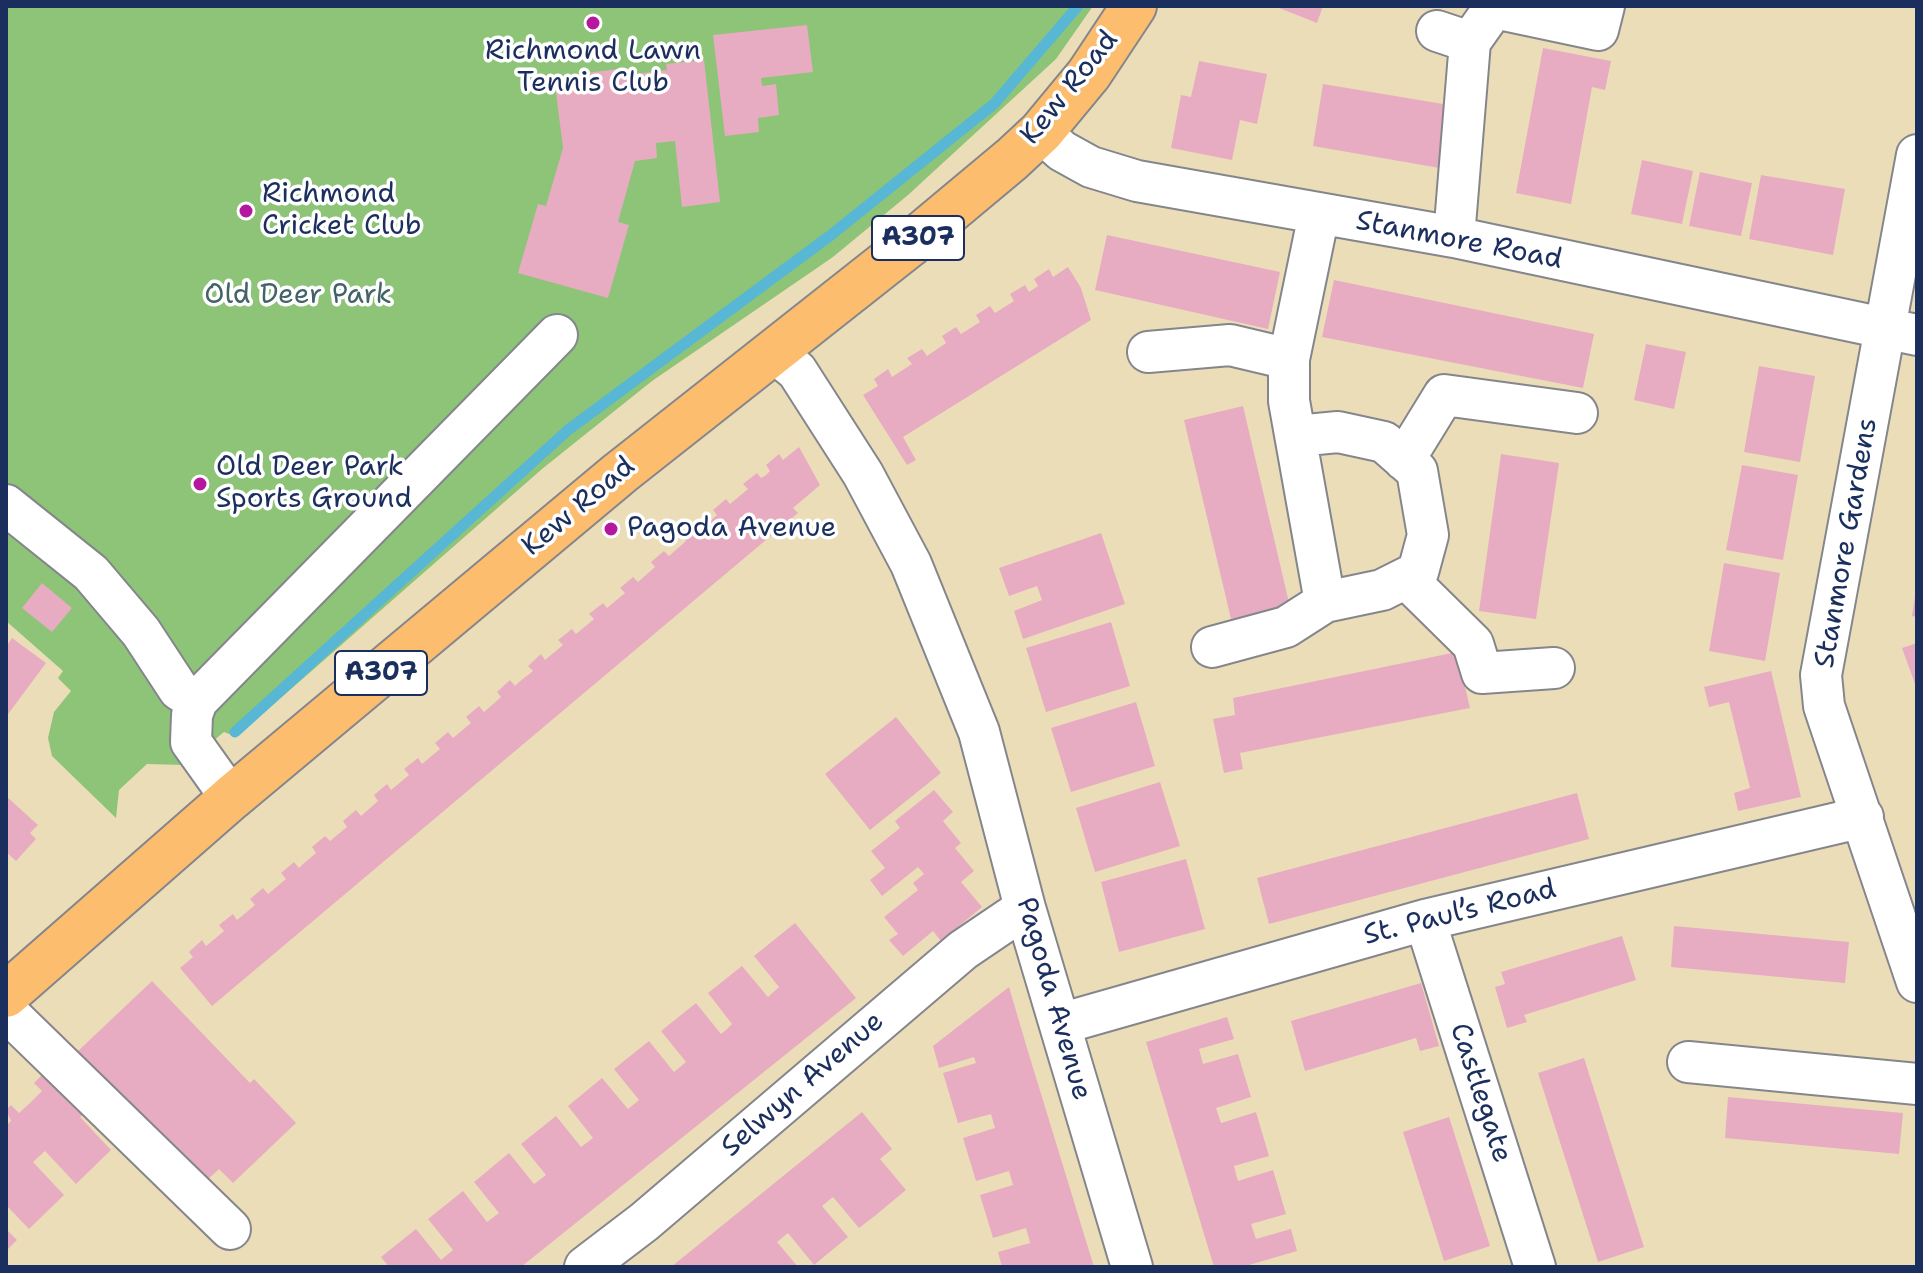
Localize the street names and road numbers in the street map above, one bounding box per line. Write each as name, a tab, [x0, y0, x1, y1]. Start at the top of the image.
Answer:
street label: Kew Road	[1014, 24, 1126, 152]
street label: Stanmore Road	[1353, 205, 1565, 277]
road number: A307	[872, 216, 964, 260]
street label: Stanmore Gardens	[1808, 415, 1886, 671]
street label: Kew Road	[516, 450, 642, 564]
road number: A307	[335, 651, 427, 695]
street label: St. Paul’s Road	[1360, 873, 1560, 953]
street label: Pagoda Avenue	[1008, 894, 1098, 1104]
street label: Selwyn Avenue	[715, 1005, 891, 1165]
street label: Castlegate	[1442, 1019, 1518, 1167]

